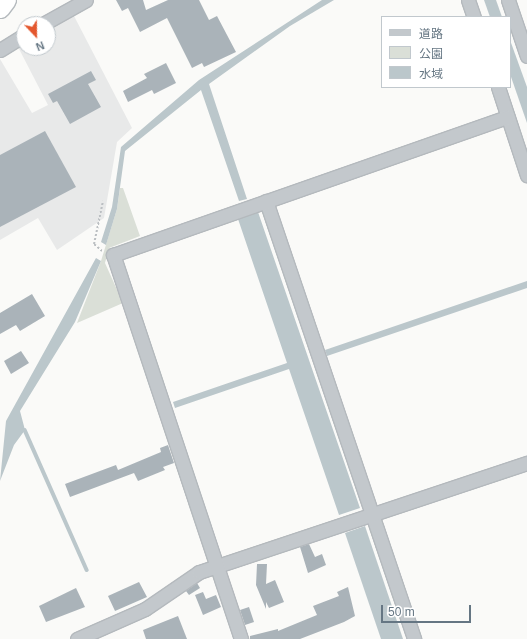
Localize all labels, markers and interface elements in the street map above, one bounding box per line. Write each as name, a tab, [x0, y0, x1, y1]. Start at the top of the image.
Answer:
north arrow	[16, 16, 56, 56]
legend	[381, 16, 511, 88]
text: 道路	[419, 27, 443, 41]
text: N	[34, 39, 46, 53]
text: 公園	[419, 47, 443, 61]
text: 水域	[419, 67, 443, 81]
scale bar	[383, 597, 473, 623]
text: 50 m	[388, 605, 415, 619]

